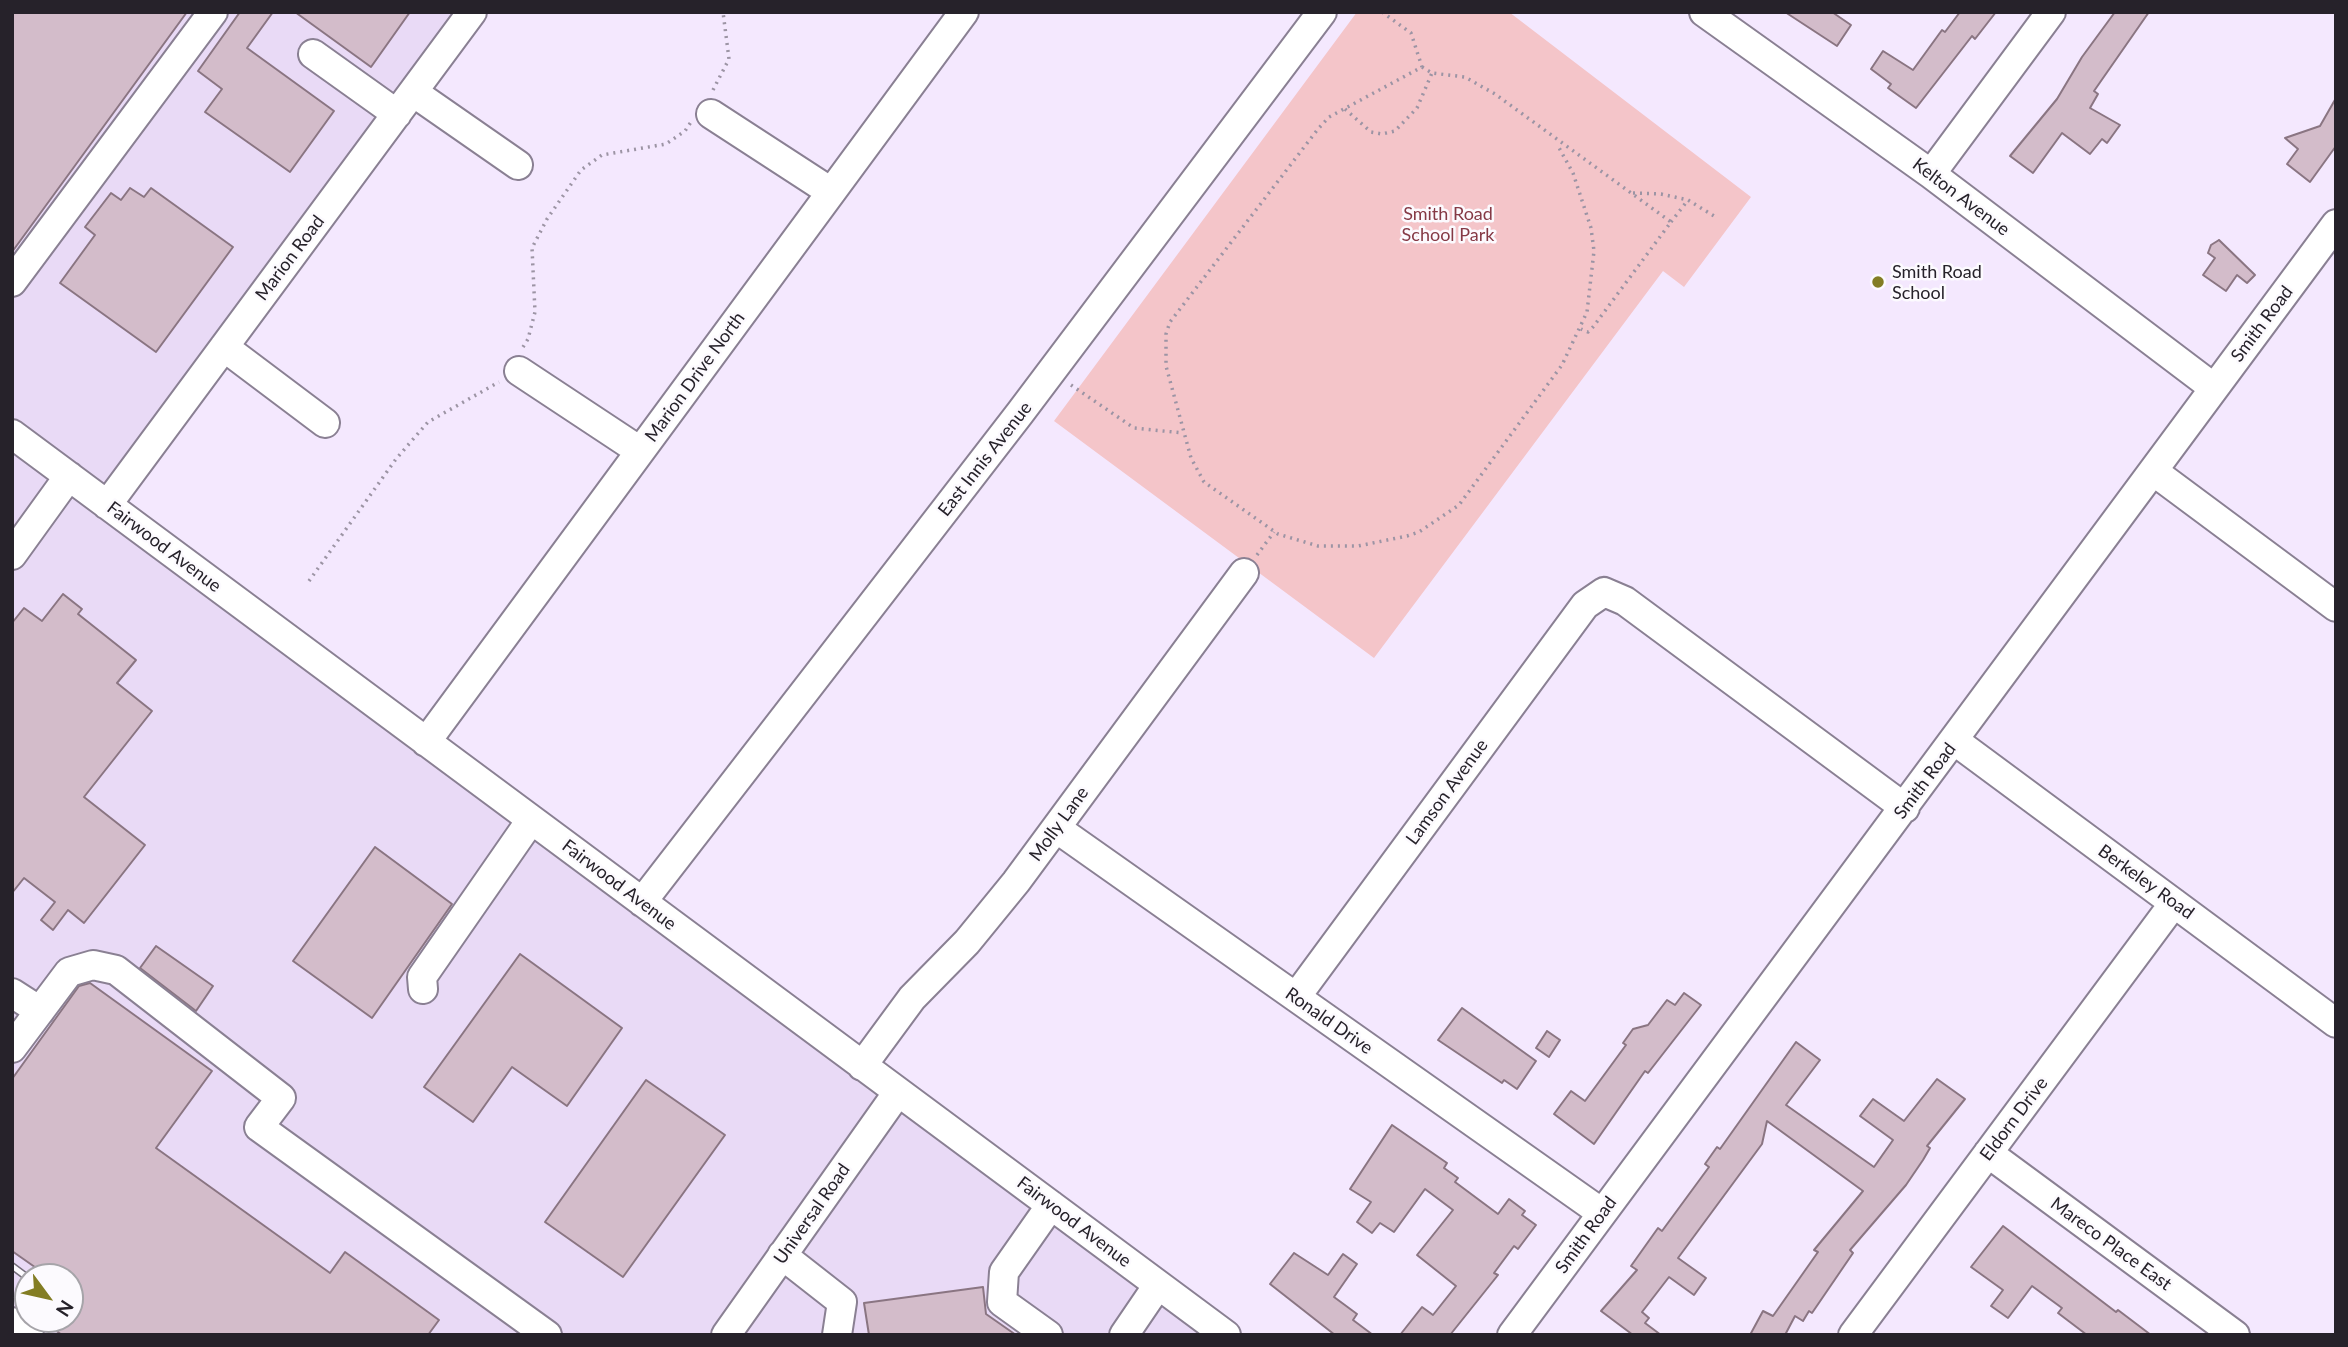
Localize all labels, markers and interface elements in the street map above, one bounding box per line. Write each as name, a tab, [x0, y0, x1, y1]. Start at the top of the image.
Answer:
street label: Kelton Avenue	[1908, 154, 2014, 240]
park label: Smith Road School Park	[1402, 203, 1494, 246]
street label: Marion Road	[251, 211, 329, 305]
place label: Smith Road School	[1892, 261, 1982, 304]
marker: Smith Road School	[1870, 274, 1886, 290]
street label: Smith Road	[2226, 282, 2298, 366]
street label: Marion Drive North	[641, 308, 749, 446]
street label: East Innis Avenue	[934, 397, 1036, 521]
street label: Fairwood Avenue	[103, 497, 225, 597]
street label: Lamson Avenue	[1401, 735, 1493, 849]
street label: Smith Road	[1889, 739, 1961, 823]
street label: Molly Lane	[1025, 783, 1093, 865]
street label: Fairwood Avenue	[558, 835, 680, 935]
street label: Berkeley Road	[2094, 840, 2198, 924]
street label: Ronald Drive	[1281, 983, 1377, 1059]
street label: Eldorn Drive	[1976, 1073, 2052, 1165]
street label: Universal Road	[769, 1160, 855, 1268]
street label: Fairwood Avenue	[1013, 1172, 1135, 1272]
street label: Smith Road	[1551, 1192, 1621, 1278]
street label: Mareco Place East	[2046, 1193, 2176, 1295]
north arrow	[14, 1263, 84, 1333]
text: N	[52, 1296, 79, 1321]

